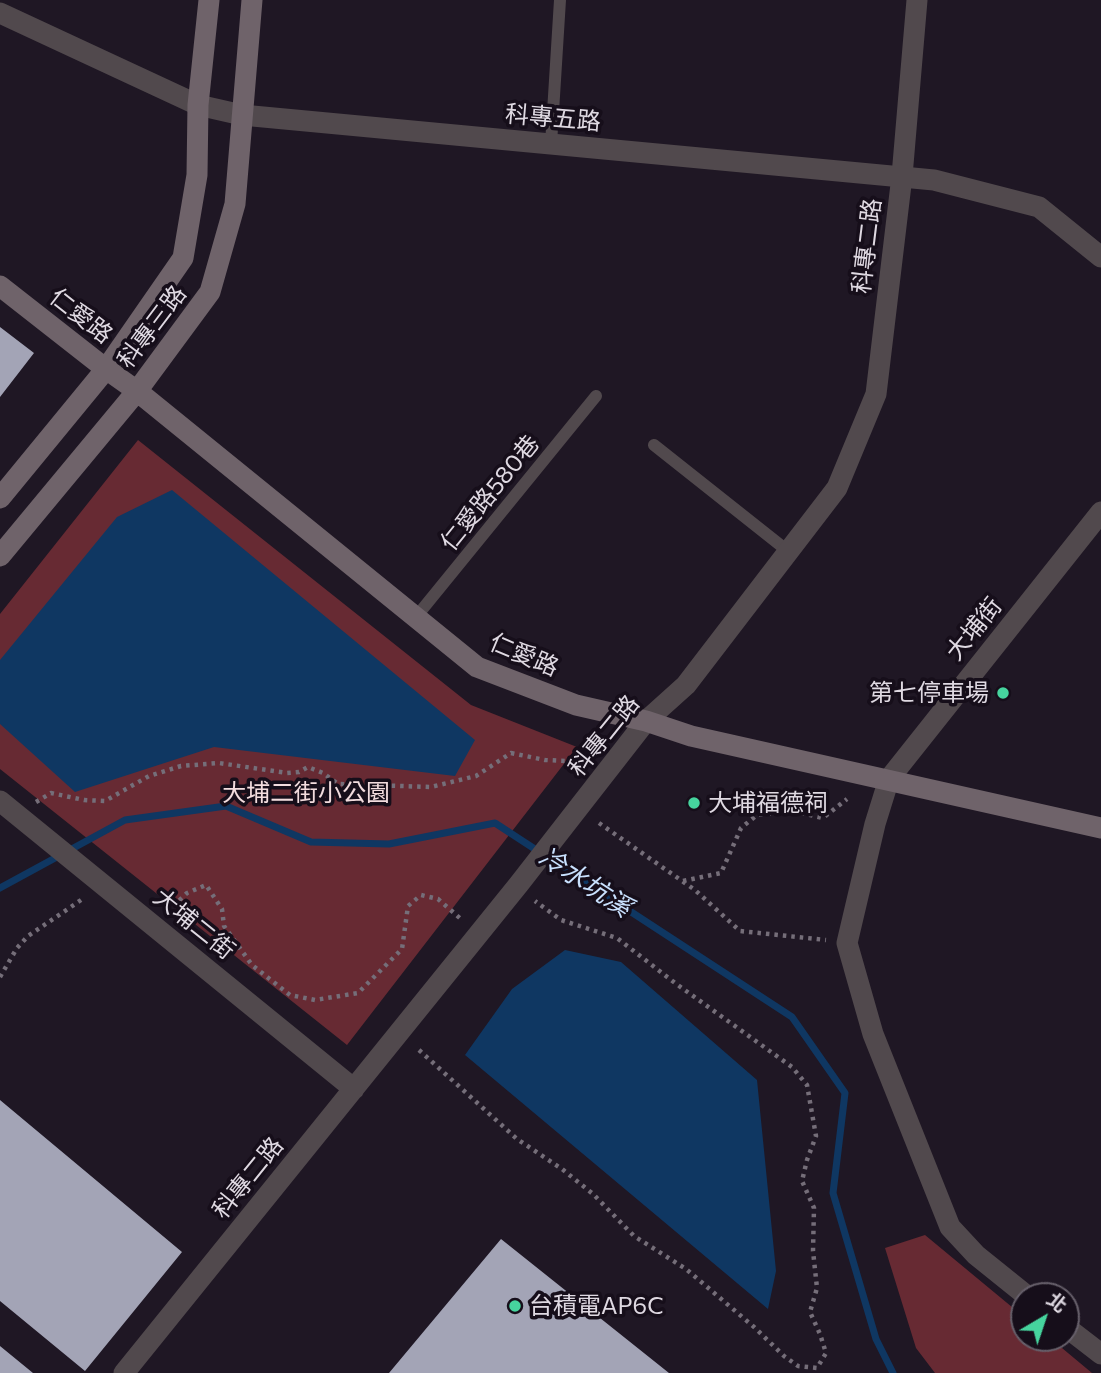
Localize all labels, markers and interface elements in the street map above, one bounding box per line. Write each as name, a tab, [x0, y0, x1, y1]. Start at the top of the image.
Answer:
street label: 科專五路	[504, 99, 602, 137]
street label: 科專二路	[847, 197, 887, 295]
street label: 科專三路	[112, 280, 192, 374]
street label: 仁愛路	[44, 282, 118, 350]
street label: 仁愛路580巷	[435, 430, 545, 556]
street label: 大埔街	[940, 592, 1008, 666]
street label: 仁愛路	[485, 628, 563, 682]
place label: 第七停車場	[869, 679, 989, 707]
marker: 第七停車場	[995, 685, 1011, 701]
street label: 科專二路	[563, 690, 645, 782]
park label: 大埔二街小公園	[222, 779, 390, 807]
place label: 大埔福德祠	[708, 789, 828, 817]
marker: 大埔福德祠	[686, 795, 702, 811]
water label: 冷水坑溪	[533, 841, 637, 923]
street label: 大埔二街	[148, 883, 240, 965]
street label: 科專二路	[207, 1132, 289, 1224]
north arrow	[1010, 1282, 1080, 1352]
text: 北	[1043, 1287, 1072, 1317]
place label: 台積電AP6C	[529, 1292, 664, 1320]
marker: 台積電AP6C	[507, 1298, 523, 1314]

